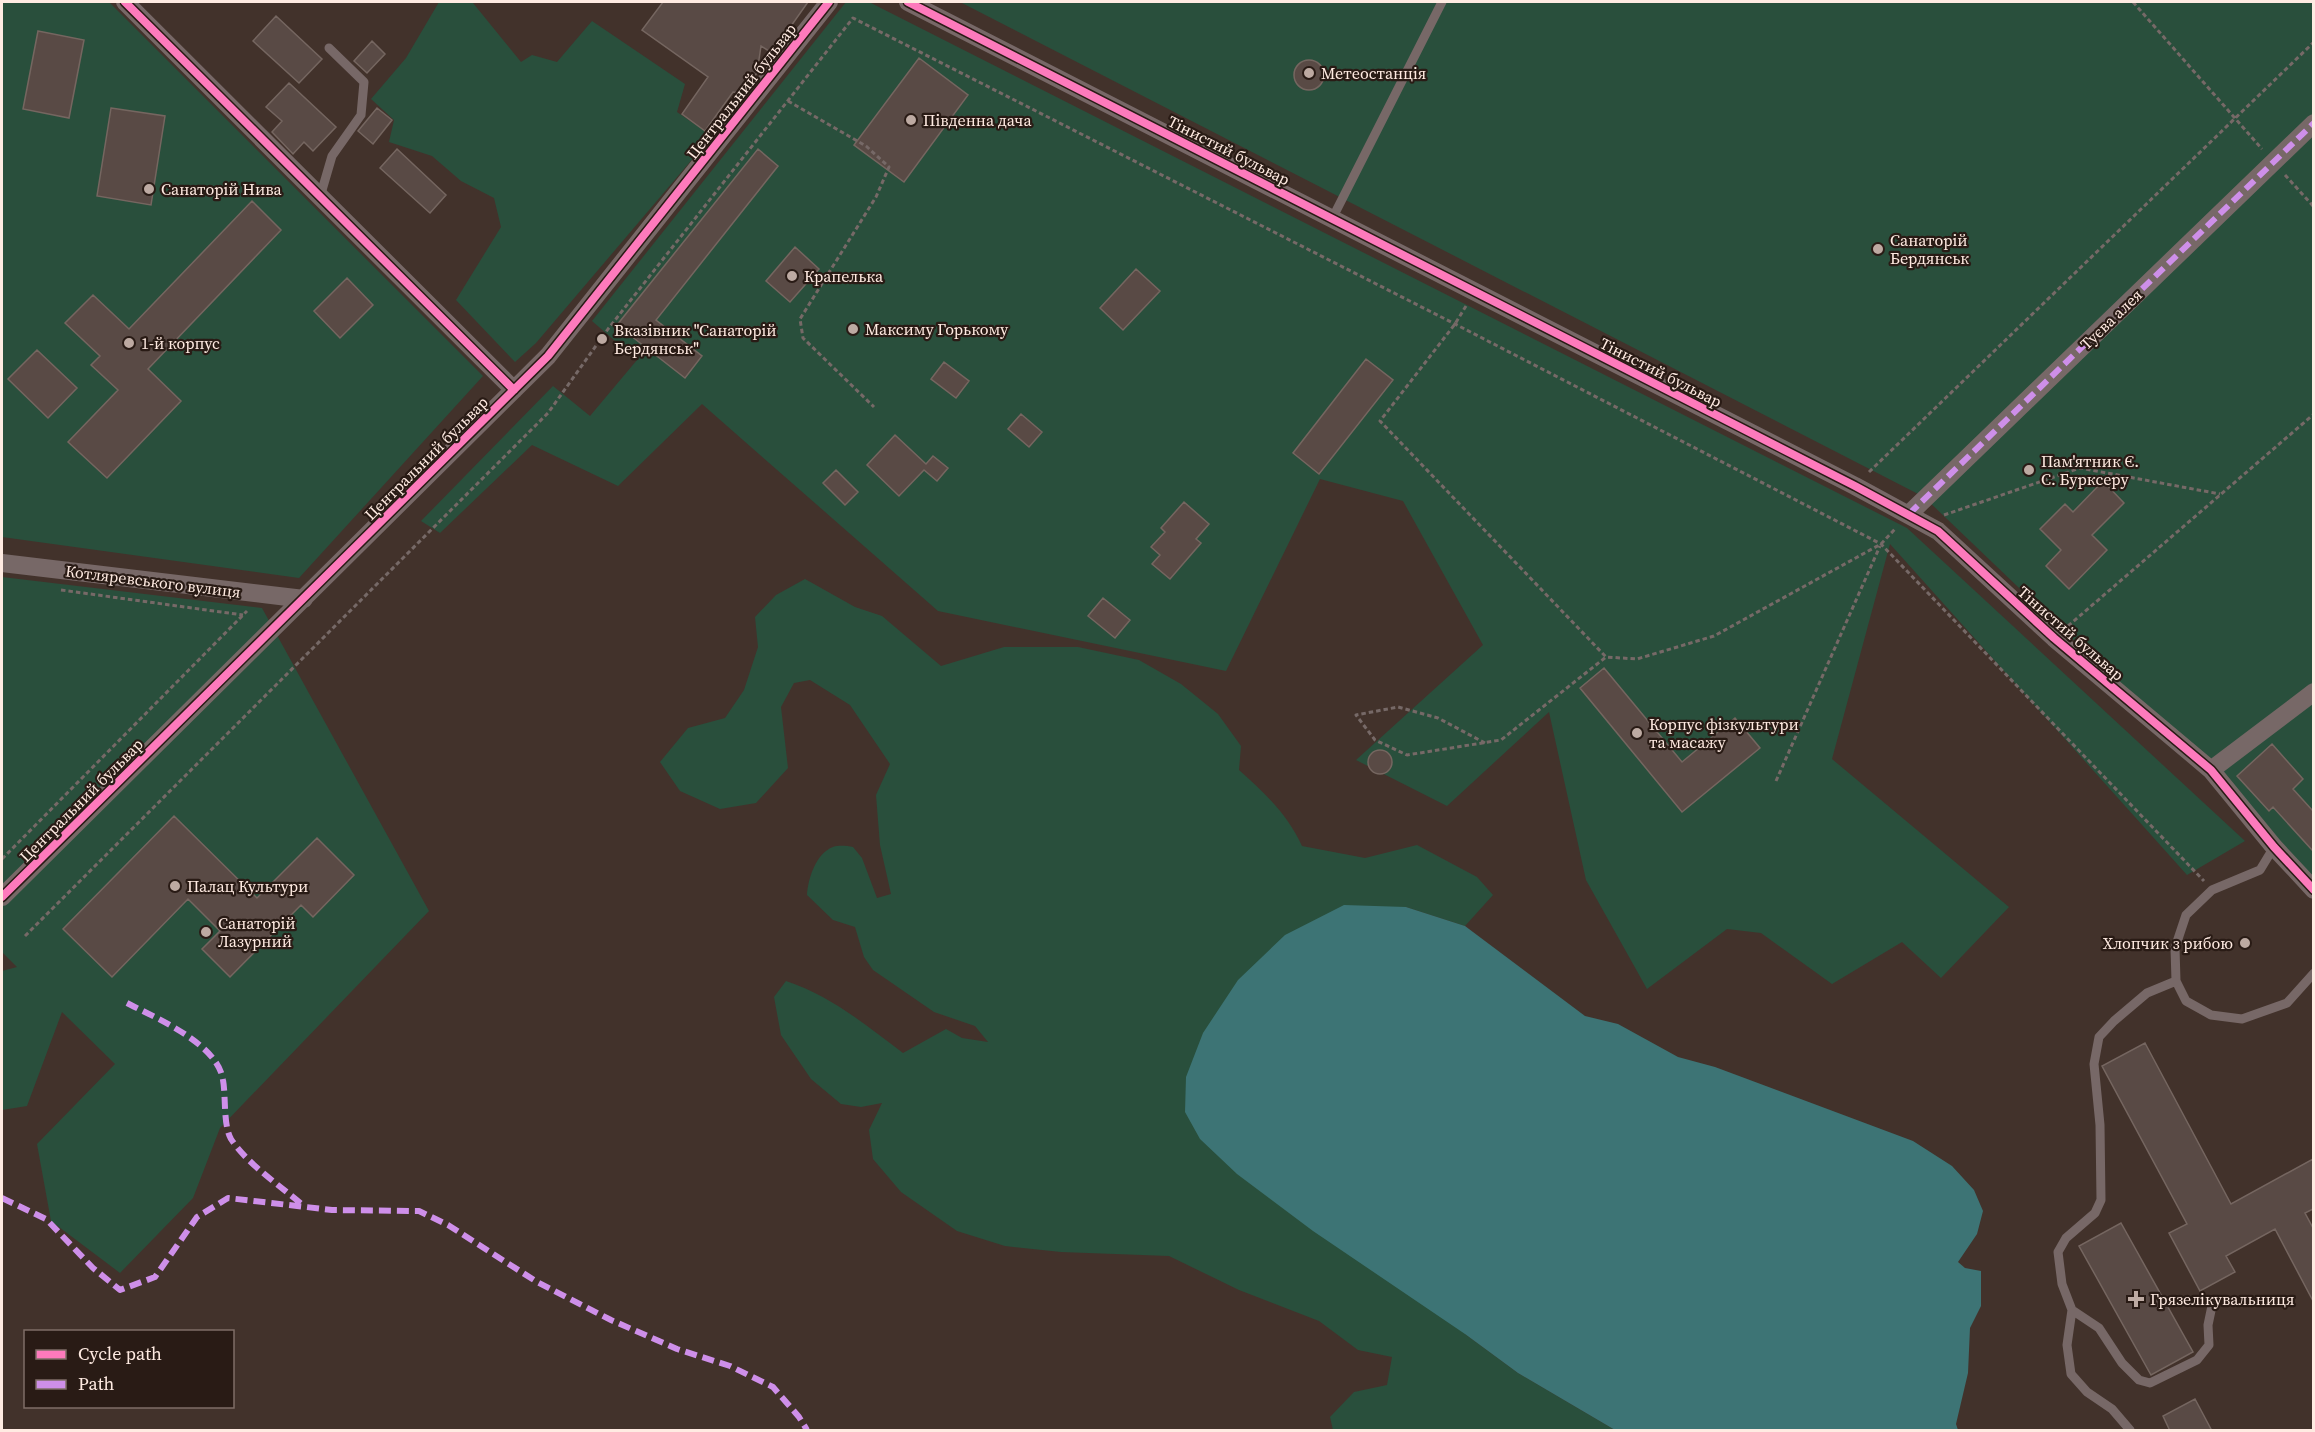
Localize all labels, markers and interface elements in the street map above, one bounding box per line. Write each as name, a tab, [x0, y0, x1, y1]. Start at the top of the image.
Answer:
street label: Центральний бульвар	[681, 19, 801, 163]
place label: Метеостанція	[1321, 62, 1426, 84]
marker: Метеостанція	[1302, 66, 1316, 80]
place label: Південна дача	[923, 109, 1032, 131]
street label: Тінистий бульвар	[1164, 110, 1294, 190]
marker: Південна дача	[904, 113, 918, 127]
place label: Санаторій Нива	[161, 178, 283, 200]
marker: Санаторій Нива	[142, 182, 156, 196]
place label: Санаторій Бердянськ	[1890, 229, 1969, 269]
marker: Санаторій Бердянськ	[1871, 242, 1885, 256]
place label: Крапелька	[804, 265, 884, 287]
marker: Крапелька	[785, 269, 799, 283]
street label: Туєва алея	[2075, 284, 2147, 354]
place label: Максиму Горькому	[865, 318, 1009, 340]
place label: Вказівник "Санаторій Бердянськ"	[614, 319, 777, 359]
marker: Максиму Горькому	[846, 322, 860, 336]
place label: 1-й корпус	[141, 332, 220, 354]
marker: Вказівник "Санаторій Бердянськ"	[595, 332, 609, 346]
street label: Тінистий бульвар	[1596, 332, 1726, 412]
marker: 1-й корпус	[122, 336, 136, 350]
street label: Центральний бульвар	[359, 391, 493, 525]
place label: Пам'ятник Є. С. Бурксеру	[2041, 450, 2139, 490]
marker: Пам'ятник Є. С. Бурксеру	[2022, 463, 2036, 477]
street label: Котляревського вулиця	[64, 559, 242, 603]
street label: Тінистий бульвар	[2013, 581, 2129, 685]
place label: Корпус фізкультури та масажу	[1649, 713, 1799, 753]
marker: Корпус фізкультури та масажу	[1630, 726, 1644, 740]
street label: Центральний бульвар	[14, 733, 148, 867]
place label: Палац Культури	[187, 875, 308, 897]
marker: Палац Культури	[168, 879, 182, 893]
place label: Санаторій Лазурний	[218, 912, 296, 952]
marker: Санаторій Лазурний	[199, 925, 213, 939]
place label: Хлопчик з рибою	[2103, 932, 2233, 954]
marker: Хлопчик з рибою	[2238, 936, 2252, 950]
place label: Грязелікувальниця	[2150, 1288, 2295, 1310]
marker: Грязелікувальниця	[2127, 1290, 2145, 1308]
legend	[24, 1330, 234, 1408]
text: Cycle path	[78, 1341, 162, 1366]
text: Path	[78, 1371, 115, 1396]

